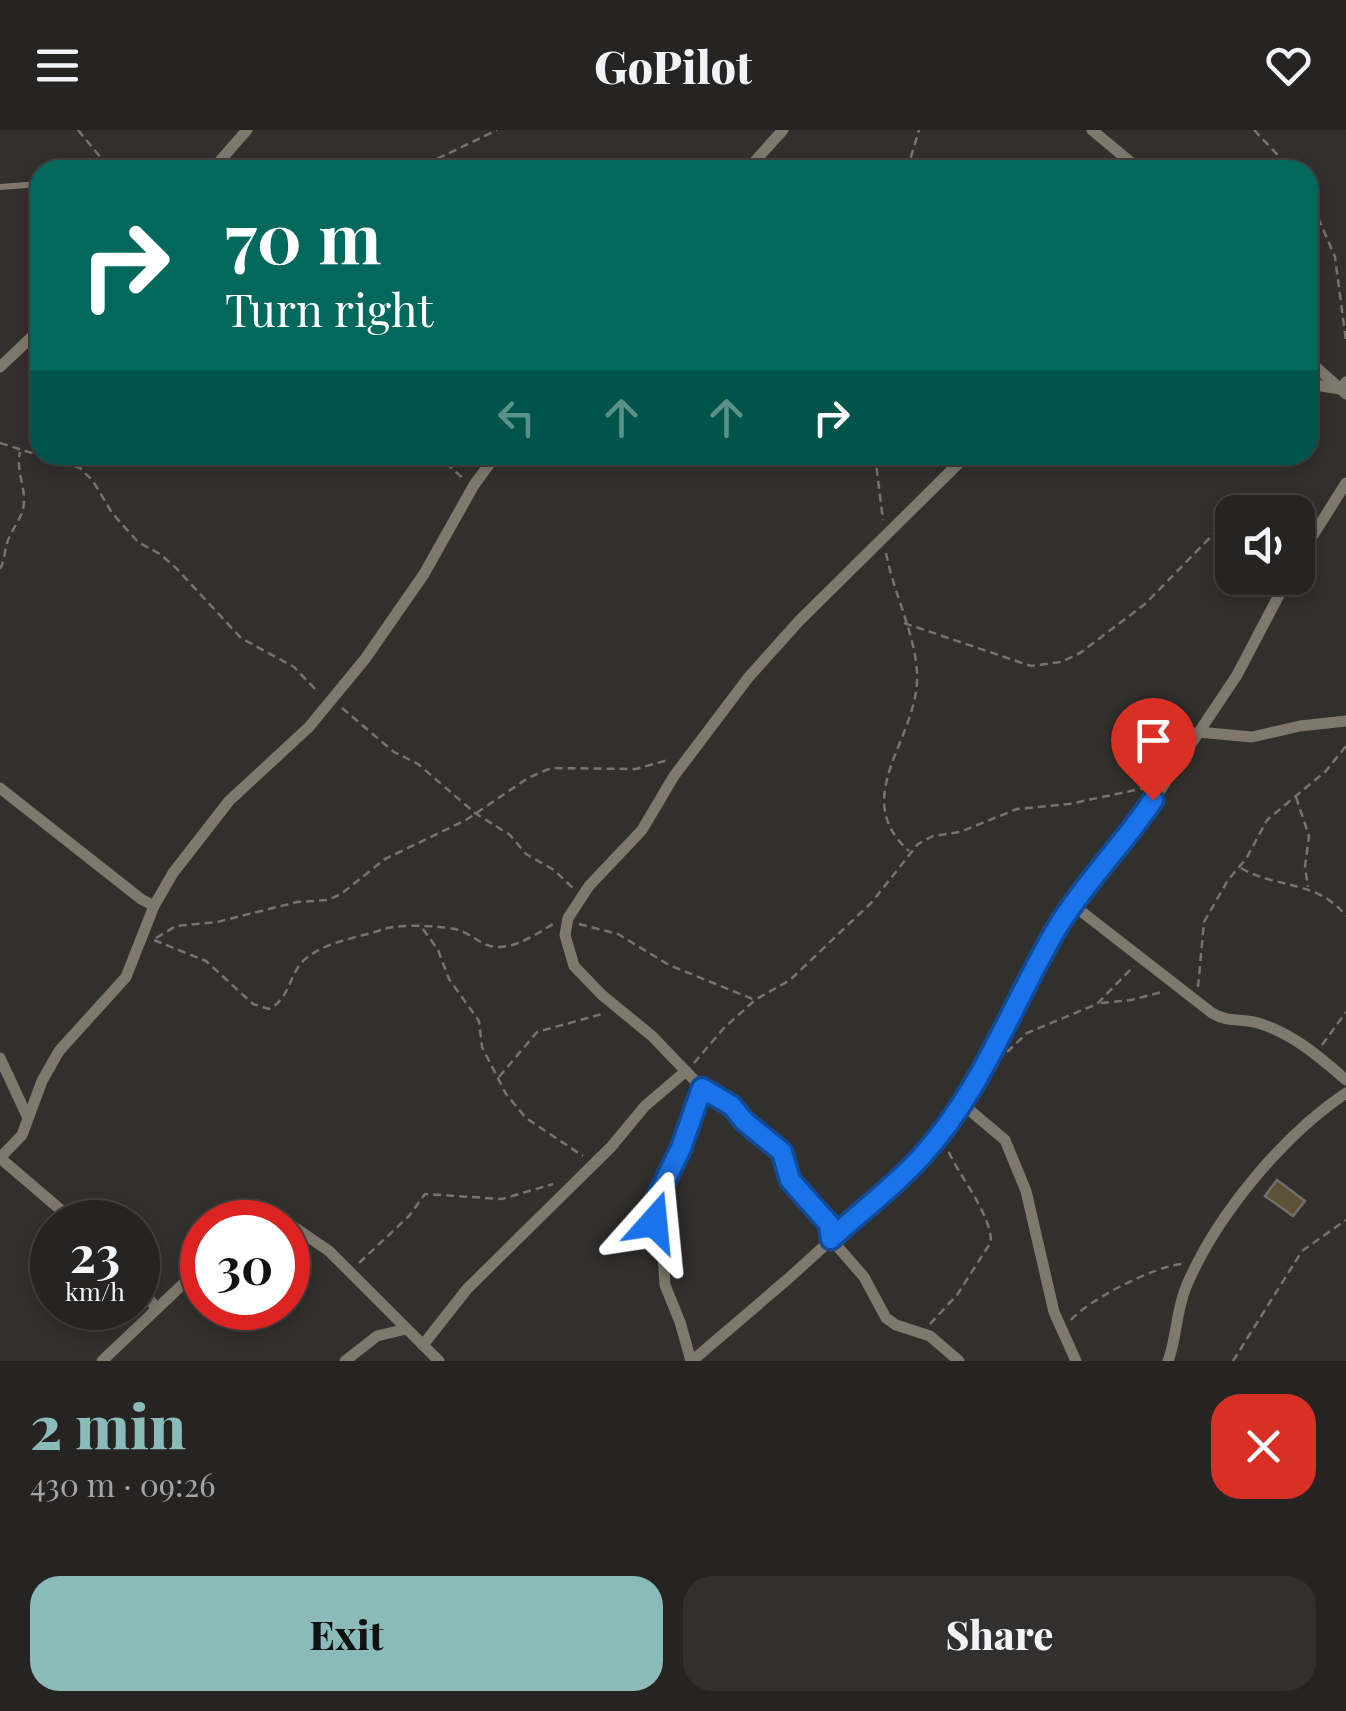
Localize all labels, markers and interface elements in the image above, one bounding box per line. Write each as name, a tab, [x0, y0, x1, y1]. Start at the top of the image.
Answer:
text: GoPilot	[594, 35, 752, 95]
icon: menu	[30, 38, 85, 93]
icon: heart	[1261, 38, 1316, 93]
text: 70 m	[225, 188, 382, 282]
icon: right	[60, 200, 190, 330]
text: Turn right	[225, 278, 433, 338]
icon: left	[489, 390, 544, 445]
icon: ahead	[594, 390, 649, 445]
icon: ahead	[699, 390, 754, 445]
icon: right	[804, 390, 859, 445]
map controls	[1215, 495, 1315, 595]
button: sound	[1215, 495, 1315, 595]
pin	[1111, 698, 1196, 801]
icon: arrive	[1126, 713, 1181, 768]
position arrow	[602, 1170, 706, 1274]
speed limit sign: 30	[180, 1200, 310, 1330]
text: 23	[70, 1219, 120, 1286]
text: km/h	[65, 1274, 125, 1307]
text: 2 min	[30, 1384, 186, 1464]
button: close	[1211, 1394, 1316, 1499]
text: 430 m · 09:26	[30, 1462, 216, 1505]
button: Exit	[30, 1576, 663, 1691]
button: Share	[683, 1576, 1316, 1691]

